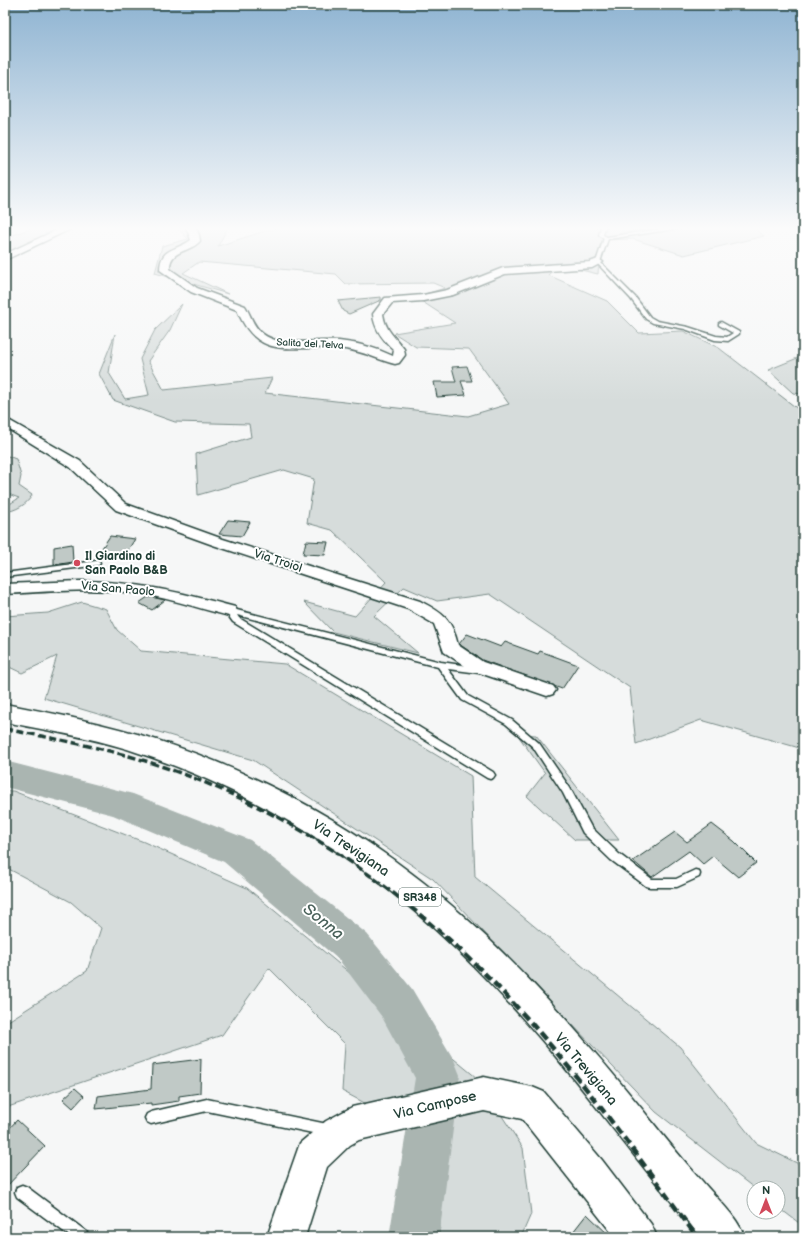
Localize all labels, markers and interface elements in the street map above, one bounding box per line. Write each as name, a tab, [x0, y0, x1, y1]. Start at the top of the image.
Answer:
street label: Salita del Telva	[276, 336, 344, 352]
street label: Via Troiol	[252, 546, 304, 576]
place label: Il Giardino di San Paolo B&B	[85, 549, 168, 578]
marker: Il Giardino di San Paolo B&B	[72, 558, 82, 568]
street label: Via San Paolo	[80, 578, 156, 600]
street label: Via Trevigiana	[309, 816, 393, 880]
road number: SR348	[399, 888, 441, 906]
water label: Sonna	[299, 900, 347, 944]
street label: Via Trevigiana	[551, 1029, 621, 1109]
street label: Via Campose	[392, 1087, 478, 1123]
north arrow	[746, 1180, 786, 1220]
text: N	[762, 1184, 770, 1197]

